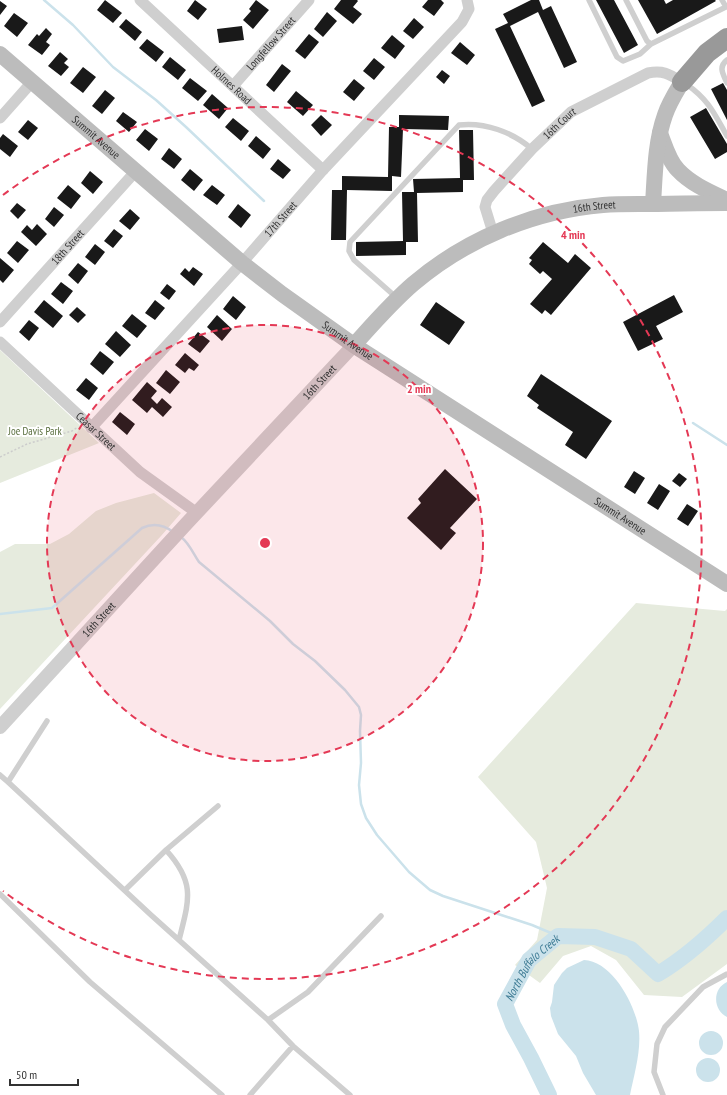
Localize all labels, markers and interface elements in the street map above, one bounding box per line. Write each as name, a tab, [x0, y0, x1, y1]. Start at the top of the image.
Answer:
street label: Longfellow Street	[243, 14, 298, 73]
street label: Holmes Road	[209, 63, 255, 107]
street label: 16th Court	[540, 104, 578, 142]
street label: Summit Avenue	[69, 112, 123, 162]
street label: 16th Street	[572, 197, 616, 216]
street label: 17th Street	[261, 198, 300, 240]
street label: 18th Street	[48, 226, 87, 268]
text: 4 min	[561, 227, 585, 242]
street label: Summit Avenue	[320, 318, 377, 363]
street label: 16th Street	[299, 362, 339, 403]
text: 2 min	[407, 381, 431, 396]
street label: Ceasar Street	[73, 409, 119, 453]
park label: Joe Davis Park	[7, 424, 62, 438]
street label: Summit Avenue	[592, 494, 649, 538]
centre of rings	[258, 536, 272, 550]
street label: 16th Street	[79, 599, 118, 640]
water label: North Buffalo Creek	[501, 930, 563, 1003]
scale bar	[10, 1061, 78, 1087]
text: 50 m	[16, 1067, 37, 1082]

